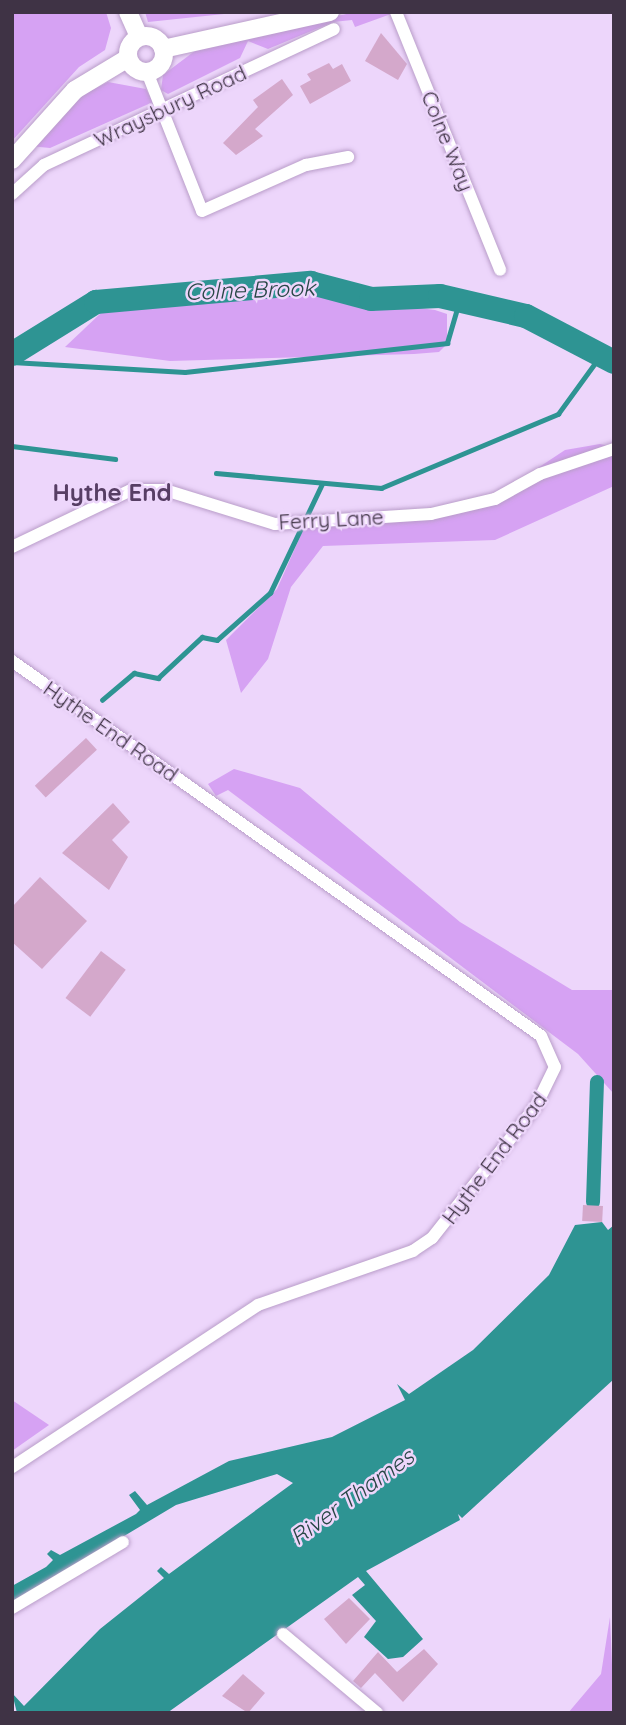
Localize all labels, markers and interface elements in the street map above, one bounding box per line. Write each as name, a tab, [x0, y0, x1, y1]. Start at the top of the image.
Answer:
street label: Wraysbury Road	[90, 60, 250, 152]
street label: Colne Way	[417, 87, 479, 195]
water label: Colne Brook	[184, 274, 316, 306]
district label: Hythe End	[52, 479, 172, 507]
street label: Ferry Lane	[278, 504, 384, 534]
street label: Hythe End Road	[39, 675, 183, 787]
street label: Hythe End Road	[436, 1087, 552, 1229]
water label: River Thames	[285, 1443, 419, 1551]

